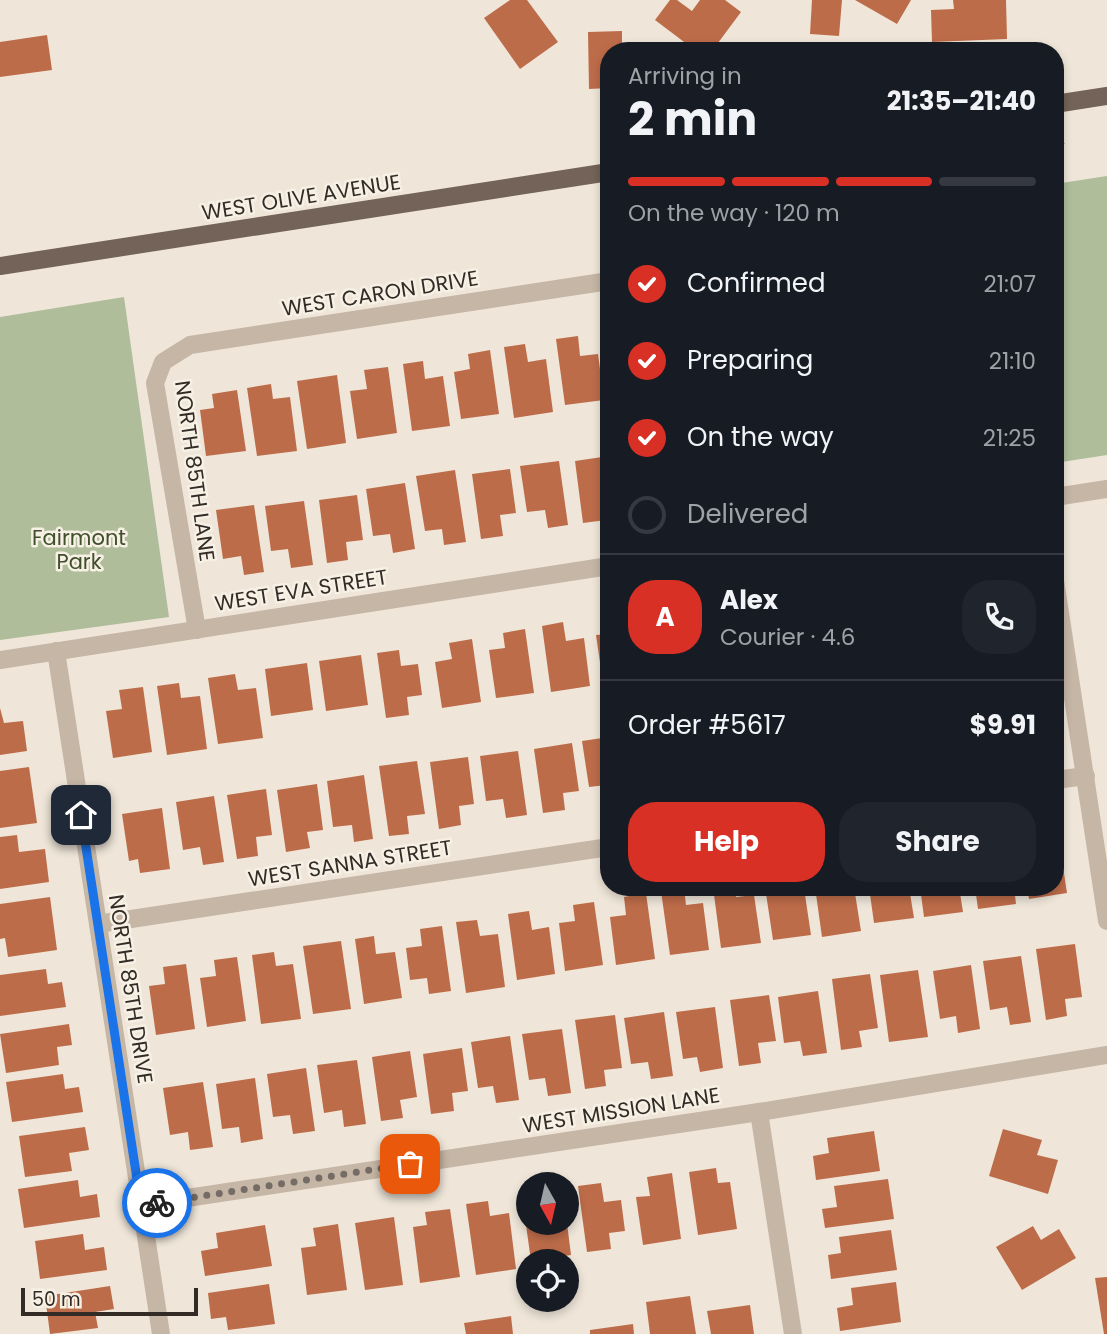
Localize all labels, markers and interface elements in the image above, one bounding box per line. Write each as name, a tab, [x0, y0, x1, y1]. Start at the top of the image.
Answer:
text: Arriving in	[628, 60, 742, 92]
text: 21:35–21:40	[887, 83, 1036, 119]
text: 2 min	[628, 87, 757, 151]
street label: WEST OLIVE AVENUE	[200, 167, 402, 227]
text: On the way · 120 m	[628, 197, 840, 229]
street label: WEST CARON DRIVE	[280, 263, 480, 323]
icon: check	[628, 265, 666, 303]
text: Confirmed	[687, 265, 825, 301]
text: 21:07	[984, 268, 1036, 300]
icon: check	[628, 342, 666, 380]
text: Preparing	[687, 342, 813, 378]
text: 21:10	[989, 345, 1036, 377]
street label: NORTH 85TH LANE	[168, 379, 222, 563]
icon: check	[628, 419, 666, 457]
text: On the way	[687, 419, 834, 455]
text: 21:25	[983, 422, 1036, 454]
text: Delivered	[687, 496, 808, 532]
park label: Fairmont Park	[32, 523, 126, 576]
street label: WEST EVA STREET	[212, 562, 390, 618]
button: phone	[962, 580, 1036, 654]
text: Alex	[720, 582, 778, 618]
text: A	[655, 599, 675, 635]
text: Courier · 4.6	[720, 621, 855, 653]
text: Order #5617	[628, 707, 786, 743]
text: $9.91	[970, 707, 1036, 743]
pin	[51, 785, 111, 845]
icon: home	[62, 796, 100, 834]
button: Help	[628, 802, 825, 882]
button: Share	[839, 802, 1036, 882]
street label: WEST SANNA STREET	[246, 833, 454, 893]
street label: NORTH 85TH DRIVE	[102, 892, 160, 1086]
street label: WEST MISSION LANE	[520, 1080, 722, 1140]
pin	[380, 1134, 440, 1194]
icon: bag	[391, 1145, 429, 1183]
courier	[122, 1168, 192, 1238]
north arrow	[516, 1172, 579, 1236]
map controls	[516, 1172, 579, 1312]
icon: bike	[138, 1184, 176, 1222]
button: locate	[516, 1249, 579, 1312]
scale bar	[21, 1285, 198, 1317]
text: 50 m	[32, 1286, 81, 1313]

